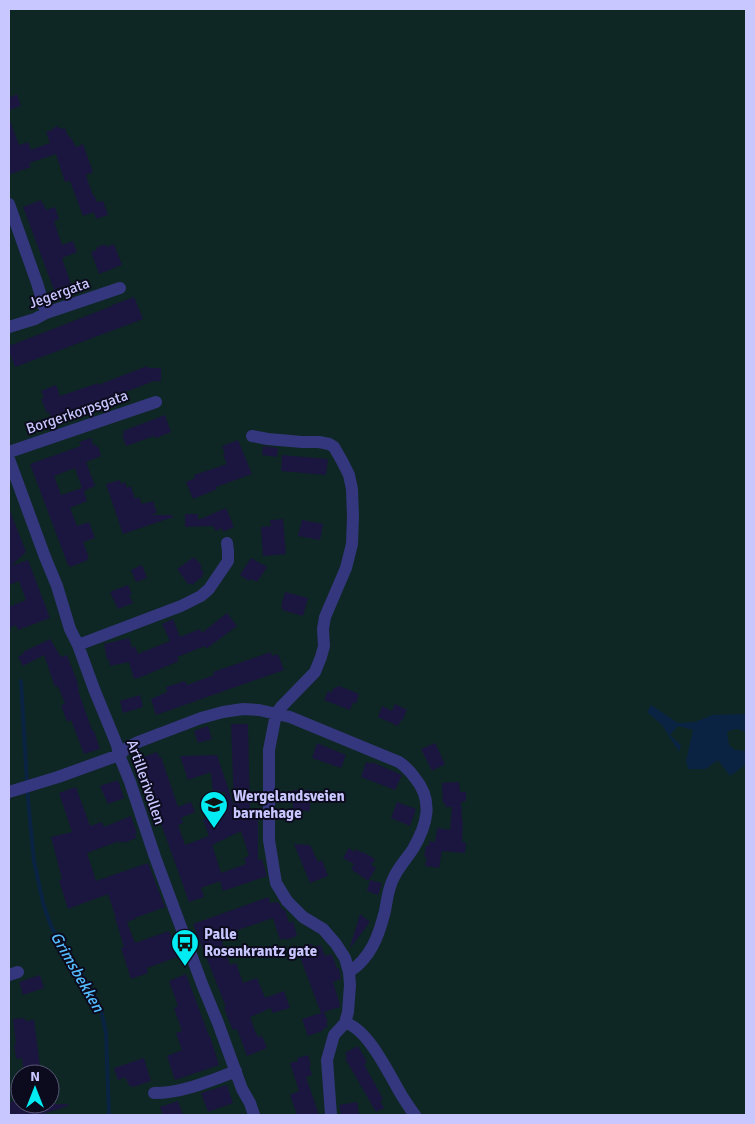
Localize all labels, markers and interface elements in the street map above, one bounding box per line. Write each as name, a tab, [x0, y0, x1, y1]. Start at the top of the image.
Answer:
street label: Jegergata	[26, 274, 92, 312]
street label: Borgerkorpsgata	[24, 386, 130, 438]
street label: Artillerivollen	[123, 737, 169, 827]
place label: Wergelandsveien barnehage	[233, 787, 345, 822]
school or university icon: Wergelandsveien barnehage	[199, 790, 229, 829]
place label: Palle Rosenkrantz gate	[204, 925, 317, 960]
water label: Grimsbekken	[46, 928, 109, 1017]
bus stop icon: Palle Rosenkrantz gate	[170, 928, 200, 967]
north arrow	[10, 1064, 60, 1114]
text: N	[30, 1068, 40, 1085]

